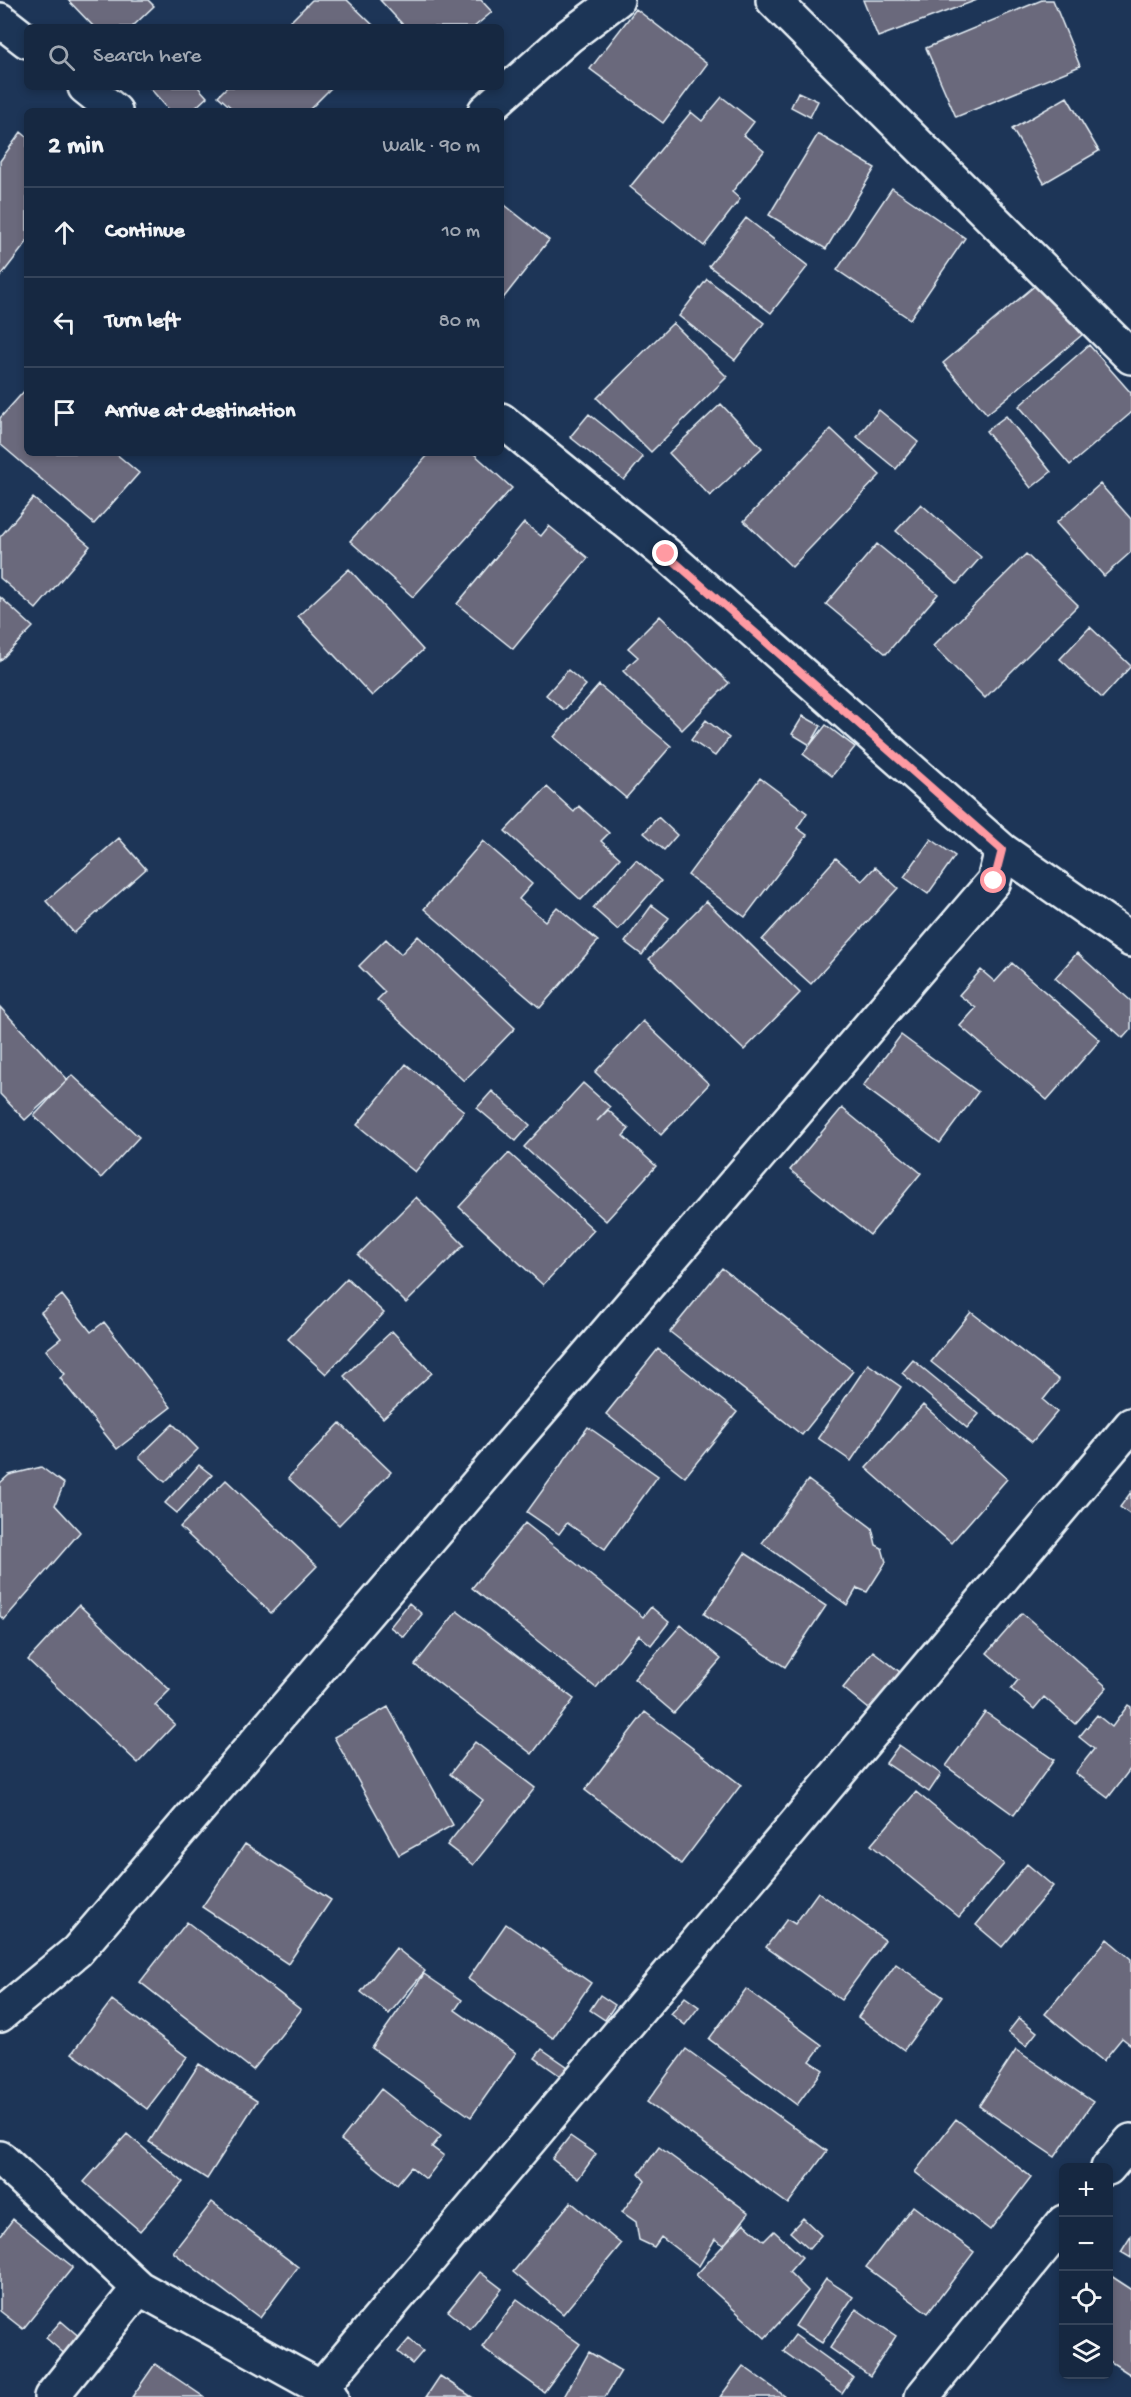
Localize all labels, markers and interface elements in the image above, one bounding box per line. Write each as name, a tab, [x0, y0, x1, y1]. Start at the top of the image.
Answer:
search box	[24, 24, 504, 90]
icon: search	[45, 41, 78, 74]
text: Search here	[93, 44, 201, 70]
text: 2 min	[48, 132, 103, 163]
text: Walk · 90 m	[383, 136, 480, 159]
icon: ahead	[48, 216, 81, 249]
text: Continue	[105, 219, 185, 245]
text: 10 m	[442, 221, 480, 244]
icon: left	[48, 306, 81, 339]
text: Turn left	[105, 309, 179, 335]
text: 80 m	[439, 311, 480, 334]
icon: arrive	[48, 396, 81, 429]
text: Arrive at destination	[105, 399, 295, 425]
route end	[652, 540, 678, 566]
route start	[980, 867, 1006, 893]
map controls	[1059, 2163, 1113, 2379]
button: +	[1059, 2163, 1113, 2217]
button: −	[1059, 2217, 1113, 2271]
button: locate	[1059, 2271, 1113, 2325]
button: layers	[1059, 2325, 1113, 2379]

